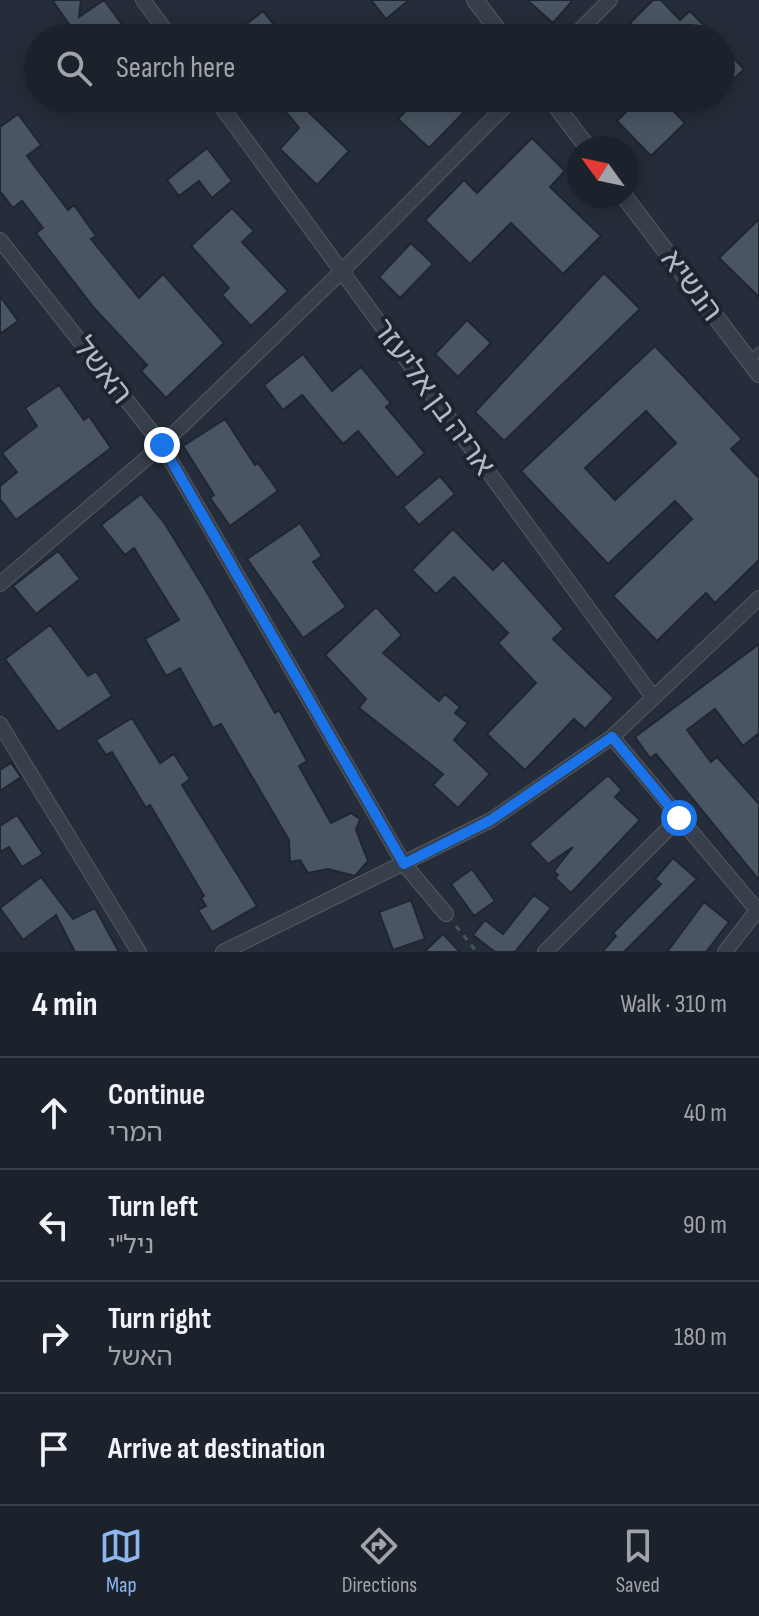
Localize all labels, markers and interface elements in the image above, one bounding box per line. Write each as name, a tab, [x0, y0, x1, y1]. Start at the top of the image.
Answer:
search box	[24, 24, 735, 112]
icon: search	[52, 46, 96, 90]
text: Search here	[116, 50, 235, 86]
north arrow	[567, 136, 639, 208]
street label: הנשיא	[653, 243, 730, 328]
street label: אריה בן אליעזר	[364, 312, 502, 483]
street label: האשל	[65, 330, 139, 411]
route end	[144, 427, 180, 463]
route start	[661, 800, 697, 836]
text: 4 min	[32, 984, 98, 1025]
text: Walk · 310 m	[620, 989, 727, 1020]
text: Continue	[108, 1077, 205, 1113]
icon: ahead	[32, 1091, 76, 1135]
text: 40 m	[684, 1098, 727, 1129]
text: המרי	[108, 1118, 163, 1149]
text: Turn left	[108, 1189, 198, 1225]
icon: left	[32, 1203, 76, 1247]
text: 90 m	[683, 1210, 727, 1241]
text: ניל"י	[108, 1230, 154, 1261]
text: Turn right	[108, 1301, 211, 1337]
icon: right	[32, 1315, 76, 1359]
text: 180 m	[674, 1322, 727, 1353]
text: האשל	[108, 1342, 173, 1373]
icon: arrive	[32, 1427, 76, 1471]
text: Arrive at destination	[108, 1431, 325, 1467]
tab: Map	[99, 1524, 143, 1599]
tab: Directions	[342, 1524, 417, 1599]
tab: Saved	[616, 1524, 660, 1599]

